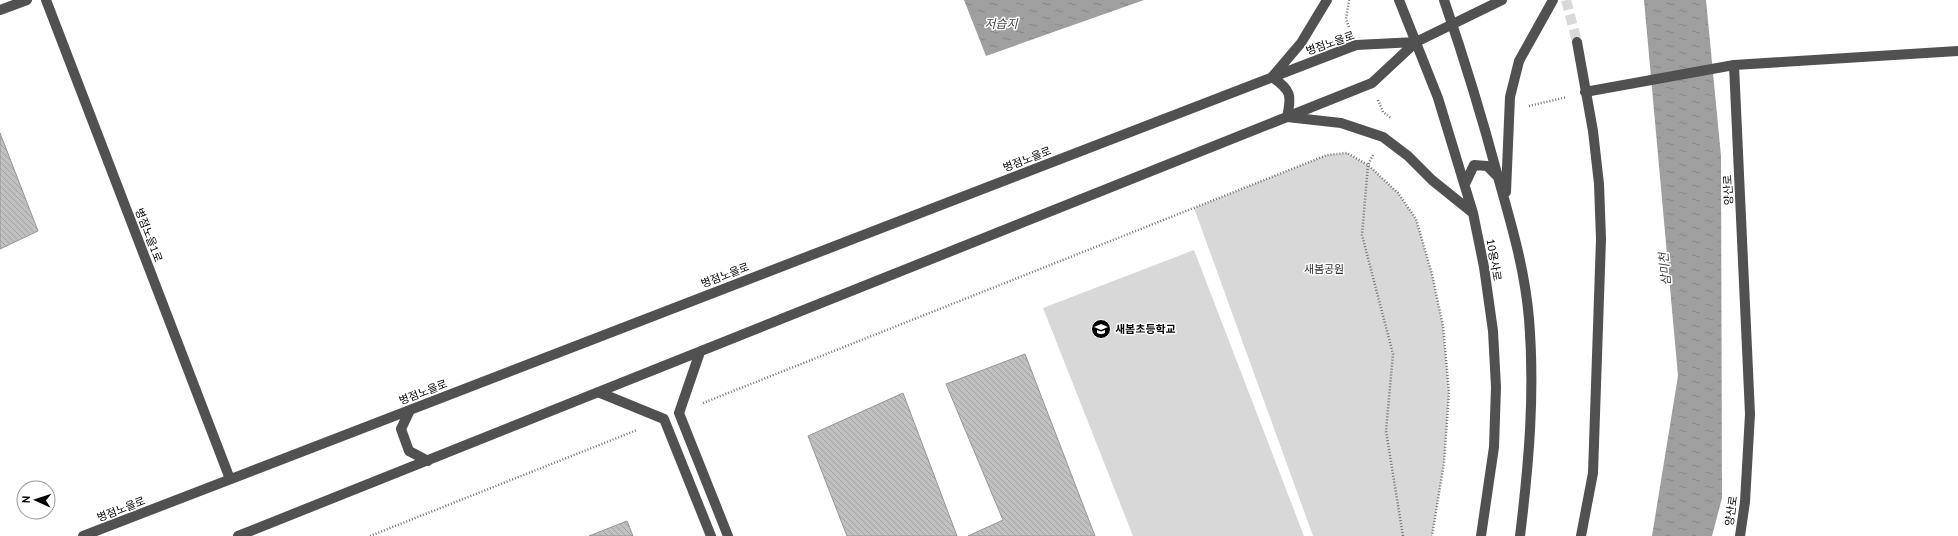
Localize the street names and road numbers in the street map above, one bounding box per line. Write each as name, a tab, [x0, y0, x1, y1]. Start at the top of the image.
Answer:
street label: 병점노을로	[1304, 28, 1356, 58]
street label: 병점노을로	[1001, 143, 1053, 175]
street label: 양산로	[1720, 174, 1736, 206]
street label: 병점노을1로	[132, 206, 166, 264]
street label: 10용사로	[1483, 238, 1505, 282]
street label: 병점노을로	[699, 259, 751, 291]
street label: 병점노을로	[397, 376, 449, 408]
street label: 병점노을로	[95, 493, 147, 525]
street label: 양산로	[1722, 495, 1740, 527]

